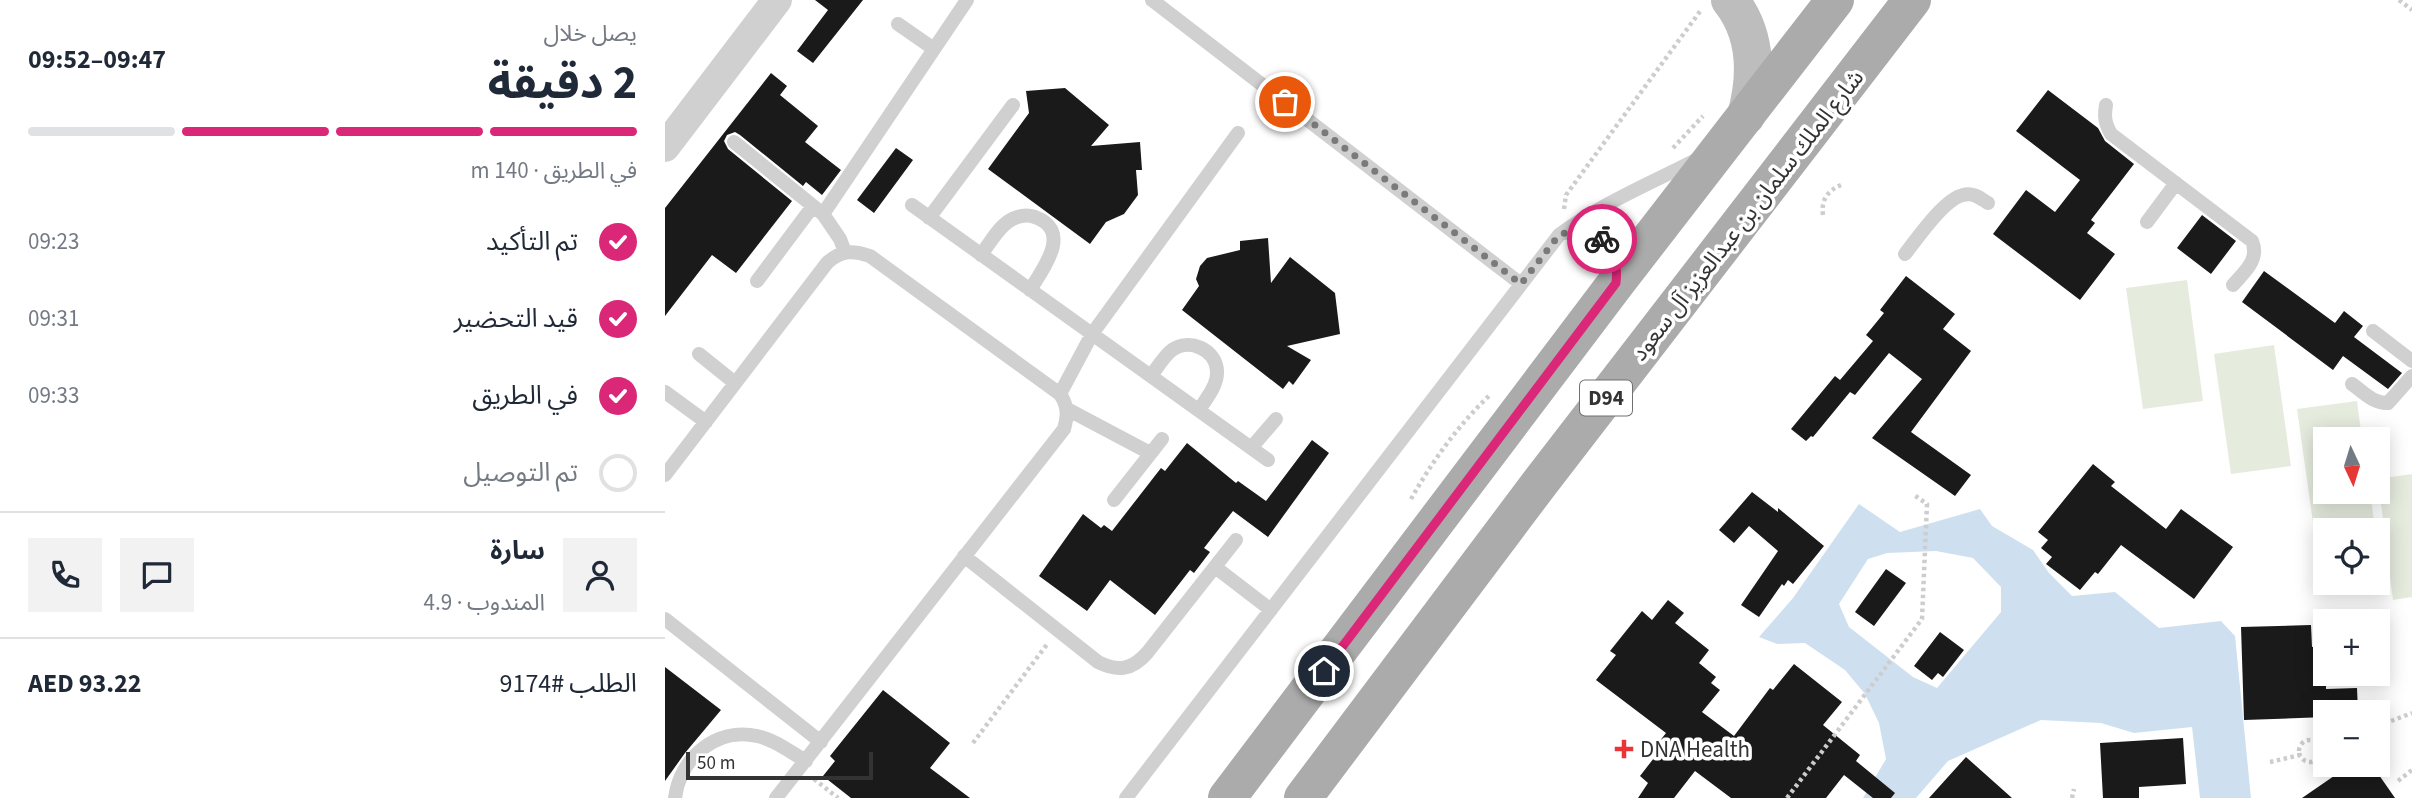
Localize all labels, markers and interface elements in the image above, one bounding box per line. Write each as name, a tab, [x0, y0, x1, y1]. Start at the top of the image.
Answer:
text: يصل خلال	[544, 17, 637, 50]
text: 09:47–09:52	[28, 41, 166, 78]
text: 2 دقيقة	[488, 51, 637, 116]
street label: شارع الملك سلمان بن عبدالعزيز آل سعود	[1623, 63, 1872, 368]
pin	[1255, 72, 1315, 132]
icon: bag	[1266, 83, 1304, 121]
text: في الطريق · 140 m	[471, 154, 637, 187]
courier	[1567, 204, 1637, 274]
icon: bike	[1583, 220, 1621, 258]
text: تم التأكيد	[486, 223, 578, 260]
icon: check	[599, 223, 637, 261]
text: 09:23	[28, 225, 79, 258]
text: قيد التحضير	[454, 300, 578, 337]
icon: check	[599, 300, 637, 338]
text: 09:31	[28, 302, 79, 335]
text: في الطريق	[472, 377, 578, 414]
icon: check	[599, 377, 637, 415]
text: 09:33	[28, 379, 79, 412]
road number: D94	[1580, 380, 1632, 416]
north arrow	[2313, 427, 2391, 504]
map controls	[2313, 427, 2390, 777]
text: تم التوصيل	[463, 454, 578, 491]
button: locate	[2313, 518, 2390, 595]
text: سارة	[490, 532, 545, 569]
button: phone	[28, 538, 102, 612]
button: chat	[120, 538, 194, 612]
button: person	[563, 538, 637, 612]
text: المندوب · 4.9	[423, 586, 545, 619]
button: +	[2313, 609, 2390, 686]
pin	[1294, 641, 1354, 701]
icon: home	[1305, 652, 1343, 690]
text: AED 93.22	[28, 665, 142, 702]
text: الطلب #9174	[500, 665, 637, 702]
button: −	[2313, 700, 2390, 777]
place label: DNA Health	[1640, 733, 1750, 766]
marker: DNA Health	[1614, 739, 1634, 759]
scale bar	[686, 749, 873, 781]
text: 50 m	[697, 750, 735, 777]

